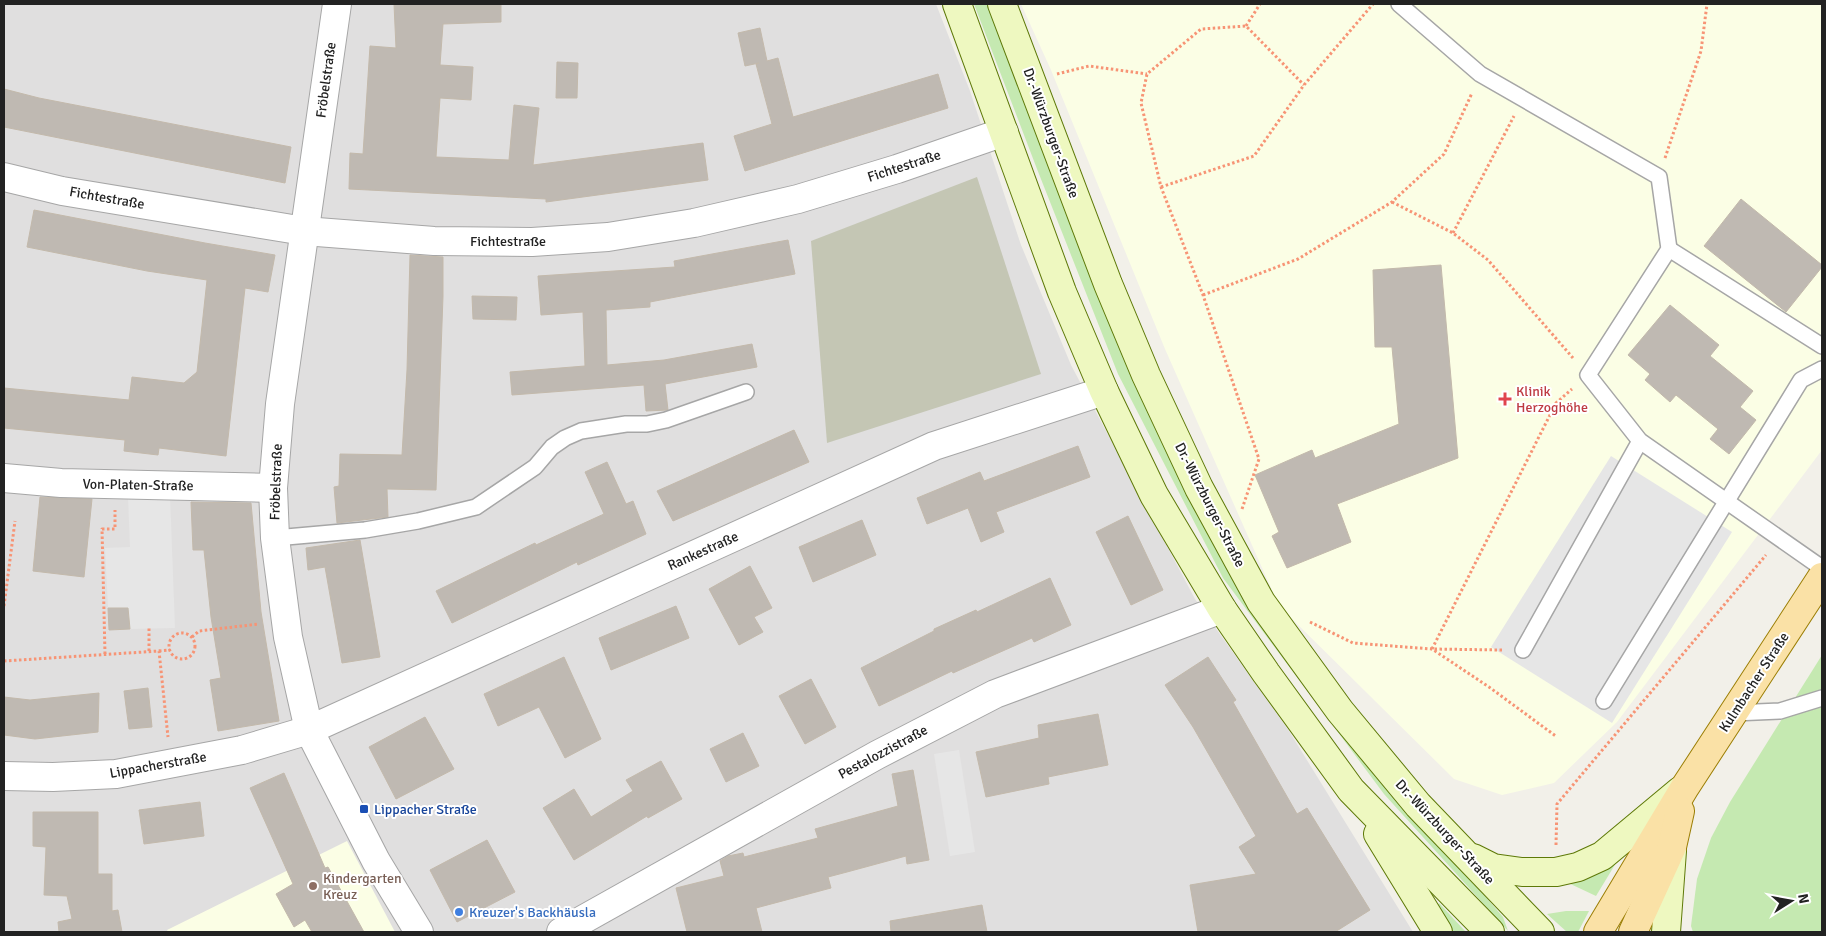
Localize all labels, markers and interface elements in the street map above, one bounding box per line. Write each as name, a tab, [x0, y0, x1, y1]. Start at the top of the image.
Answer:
street label: Fröbelstraße	[312, 41, 340, 119]
street label: Dr.-Würzburger-Straße	[1019, 65, 1083, 201]
street label: Fichtestraße	[865, 146, 943, 186]
street label: Fichtestraße	[68, 183, 146, 213]
street label: Fichtestraße	[470, 233, 546, 250]
place label: Klinik Herzoghöhe	[1516, 383, 1588, 416]
marker: Klinik Herzoghöhe	[1498, 392, 1512, 406]
street label: Dr.-Würzburger-Straße	[1171, 440, 1249, 570]
street label: Fröbelstraße	[266, 443, 286, 521]
street label: Von-Platen-Straße	[82, 476, 194, 494]
street label: Rankestraße	[665, 528, 741, 574]
street label: Kulmbacher Straße	[1715, 629, 1793, 735]
street label: Pestalozzistraße	[835, 721, 931, 783]
street label: Lippacherstraße	[108, 748, 208, 782]
street label: Dr.-Würzburger-Straße	[1392, 776, 1498, 888]
place label: Lippacher Straße	[374, 801, 477, 818]
marker: Lippacher Straße	[358, 803, 370, 815]
place label: Kindergarten Kreuz	[323, 870, 402, 903]
north arrow	[1766, 876, 1816, 926]
marker: Kindergarten Kreuz	[307, 880, 319, 892]
text: N	[1794, 892, 1813, 905]
place label: Kreuzer's Backhäusla	[469, 904, 596, 921]
marker: Kreuzer's Backhäusla	[453, 906, 465, 918]

